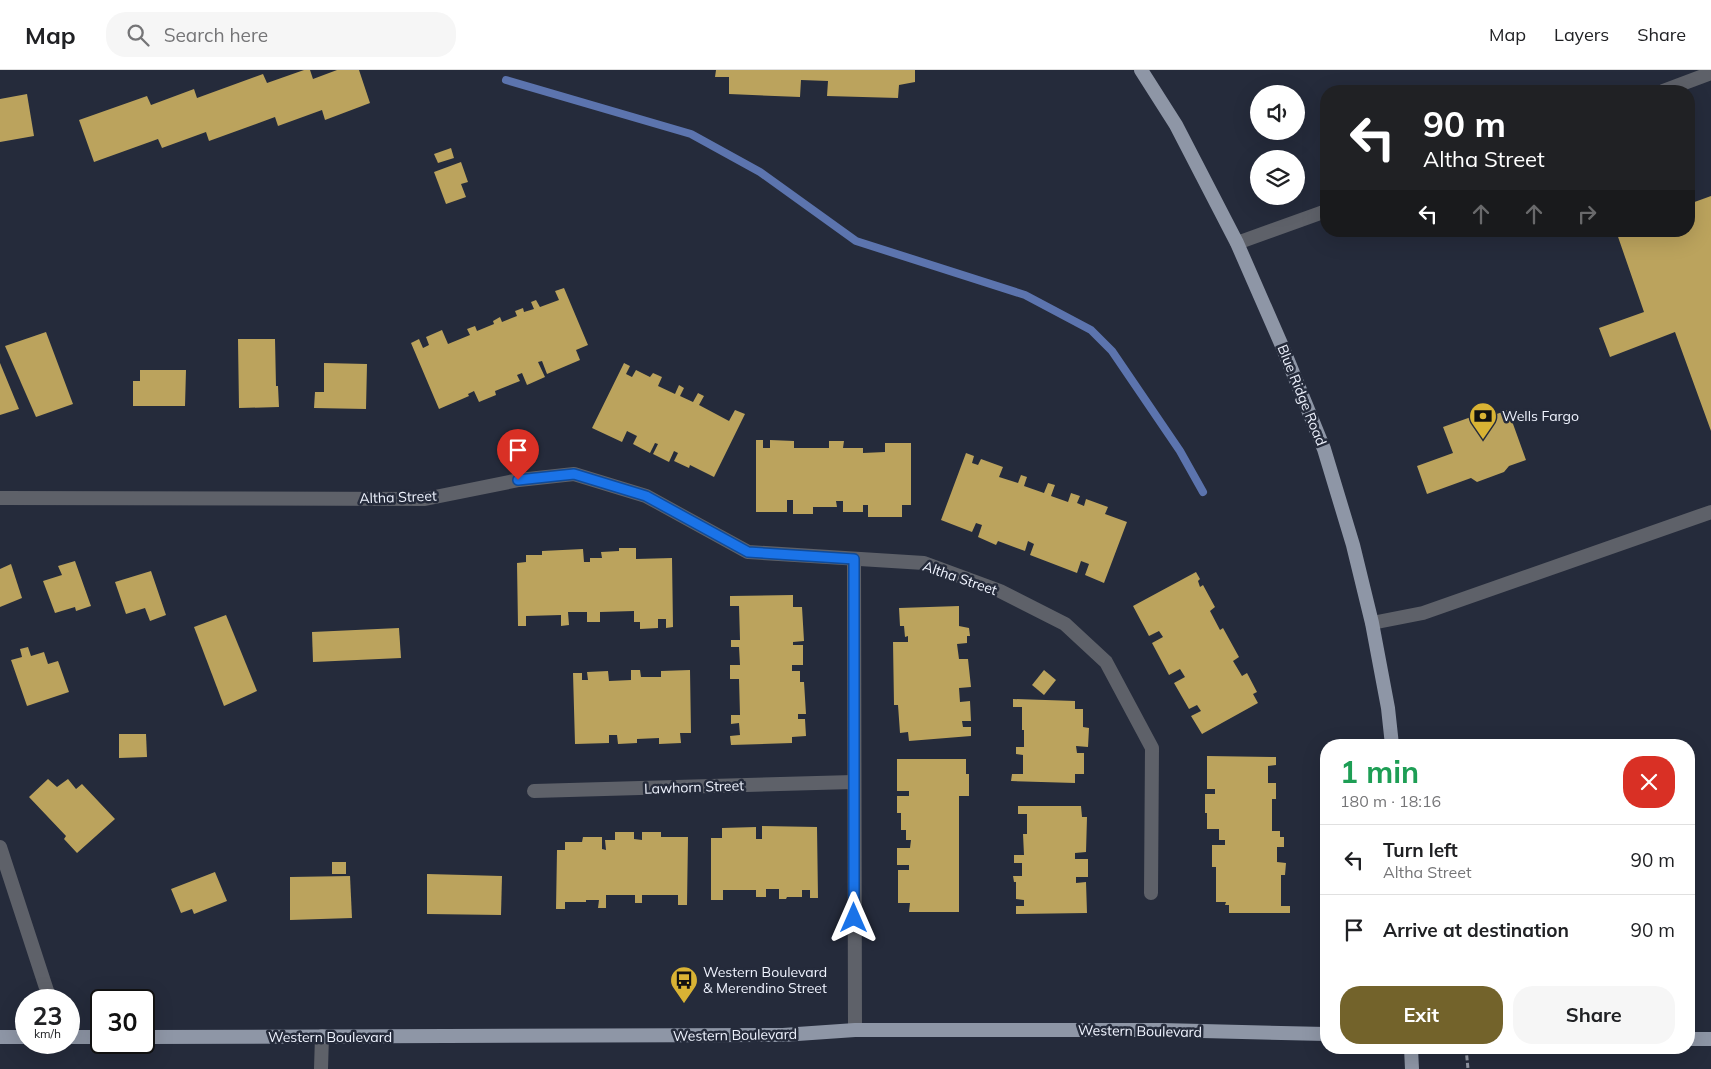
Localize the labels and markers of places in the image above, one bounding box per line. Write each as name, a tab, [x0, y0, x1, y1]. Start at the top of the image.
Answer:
bank icon: Wells Fargo	[1468, 401, 1498, 440]
place label: Wells Fargo	[1502, 407, 1579, 425]
pin	[497, 429, 539, 480]
place label: Western Boulevard & Merendino Street	[703, 963, 827, 997]
bus stop icon: Western Boulevard & Merendino Street	[669, 965, 699, 1004]

